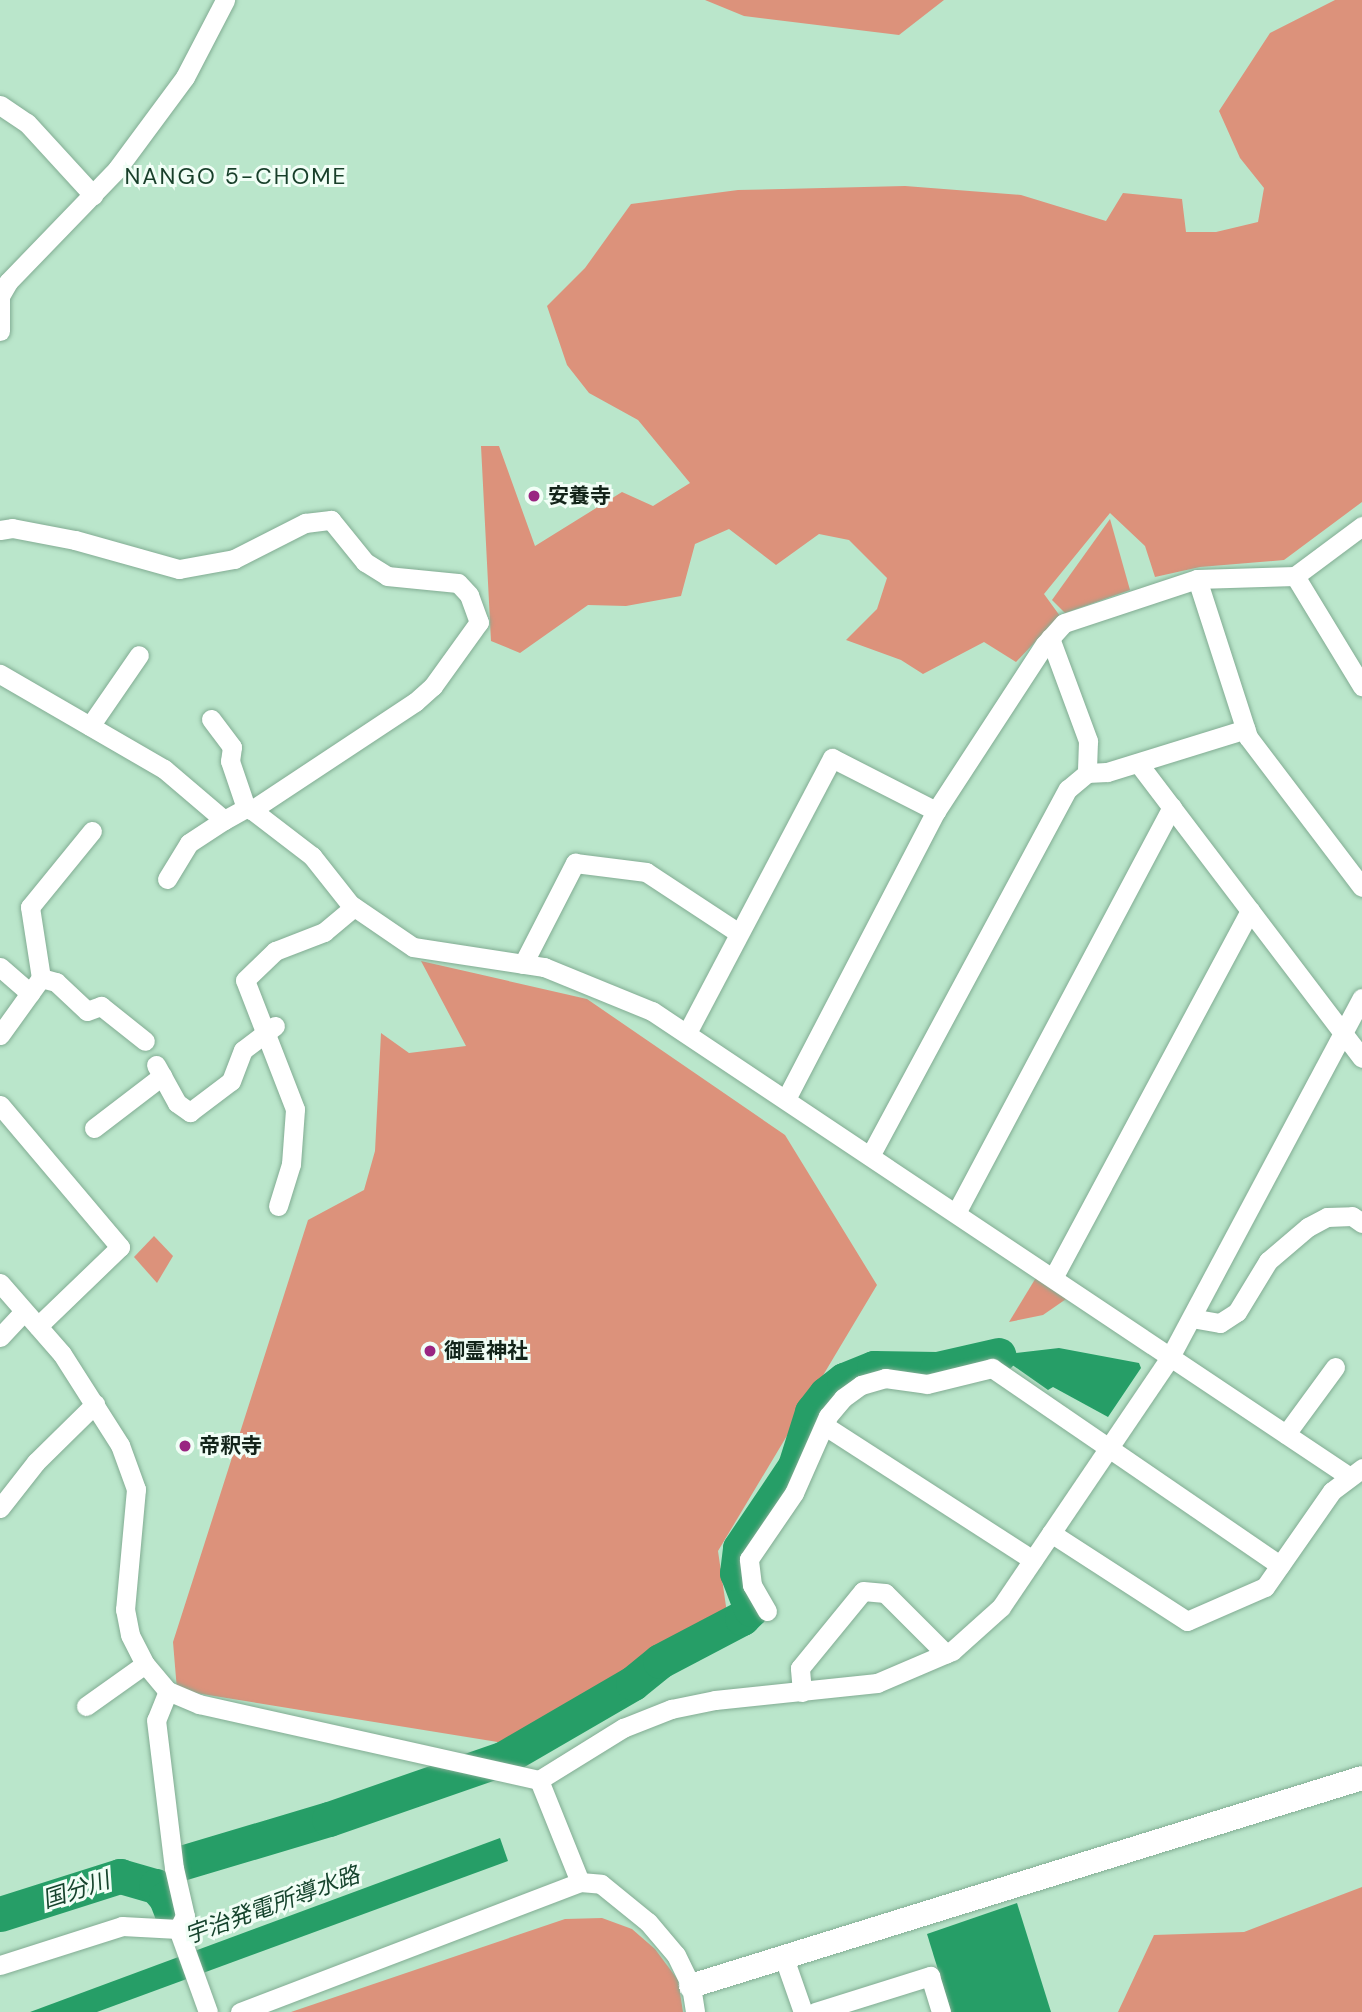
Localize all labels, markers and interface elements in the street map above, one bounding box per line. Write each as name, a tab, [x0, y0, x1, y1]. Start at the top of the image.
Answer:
district label: NANGO 5-CHOME	[126, 162, 346, 190]
place label: 安養寺	[548, 483, 611, 509]
marker: 安養寺	[526, 488, 542, 504]
place label: 御霊神社	[444, 1338, 528, 1364]
marker: 御霊神社	[422, 1343, 438, 1359]
place label: 帝釈寺	[199, 1433, 262, 1459]
marker: 帝釈寺	[177, 1438, 193, 1454]
water label: 宇治発電所導水路	[181, 1861, 363, 1949]
water label: 国分川	[39, 1866, 113, 1914]

